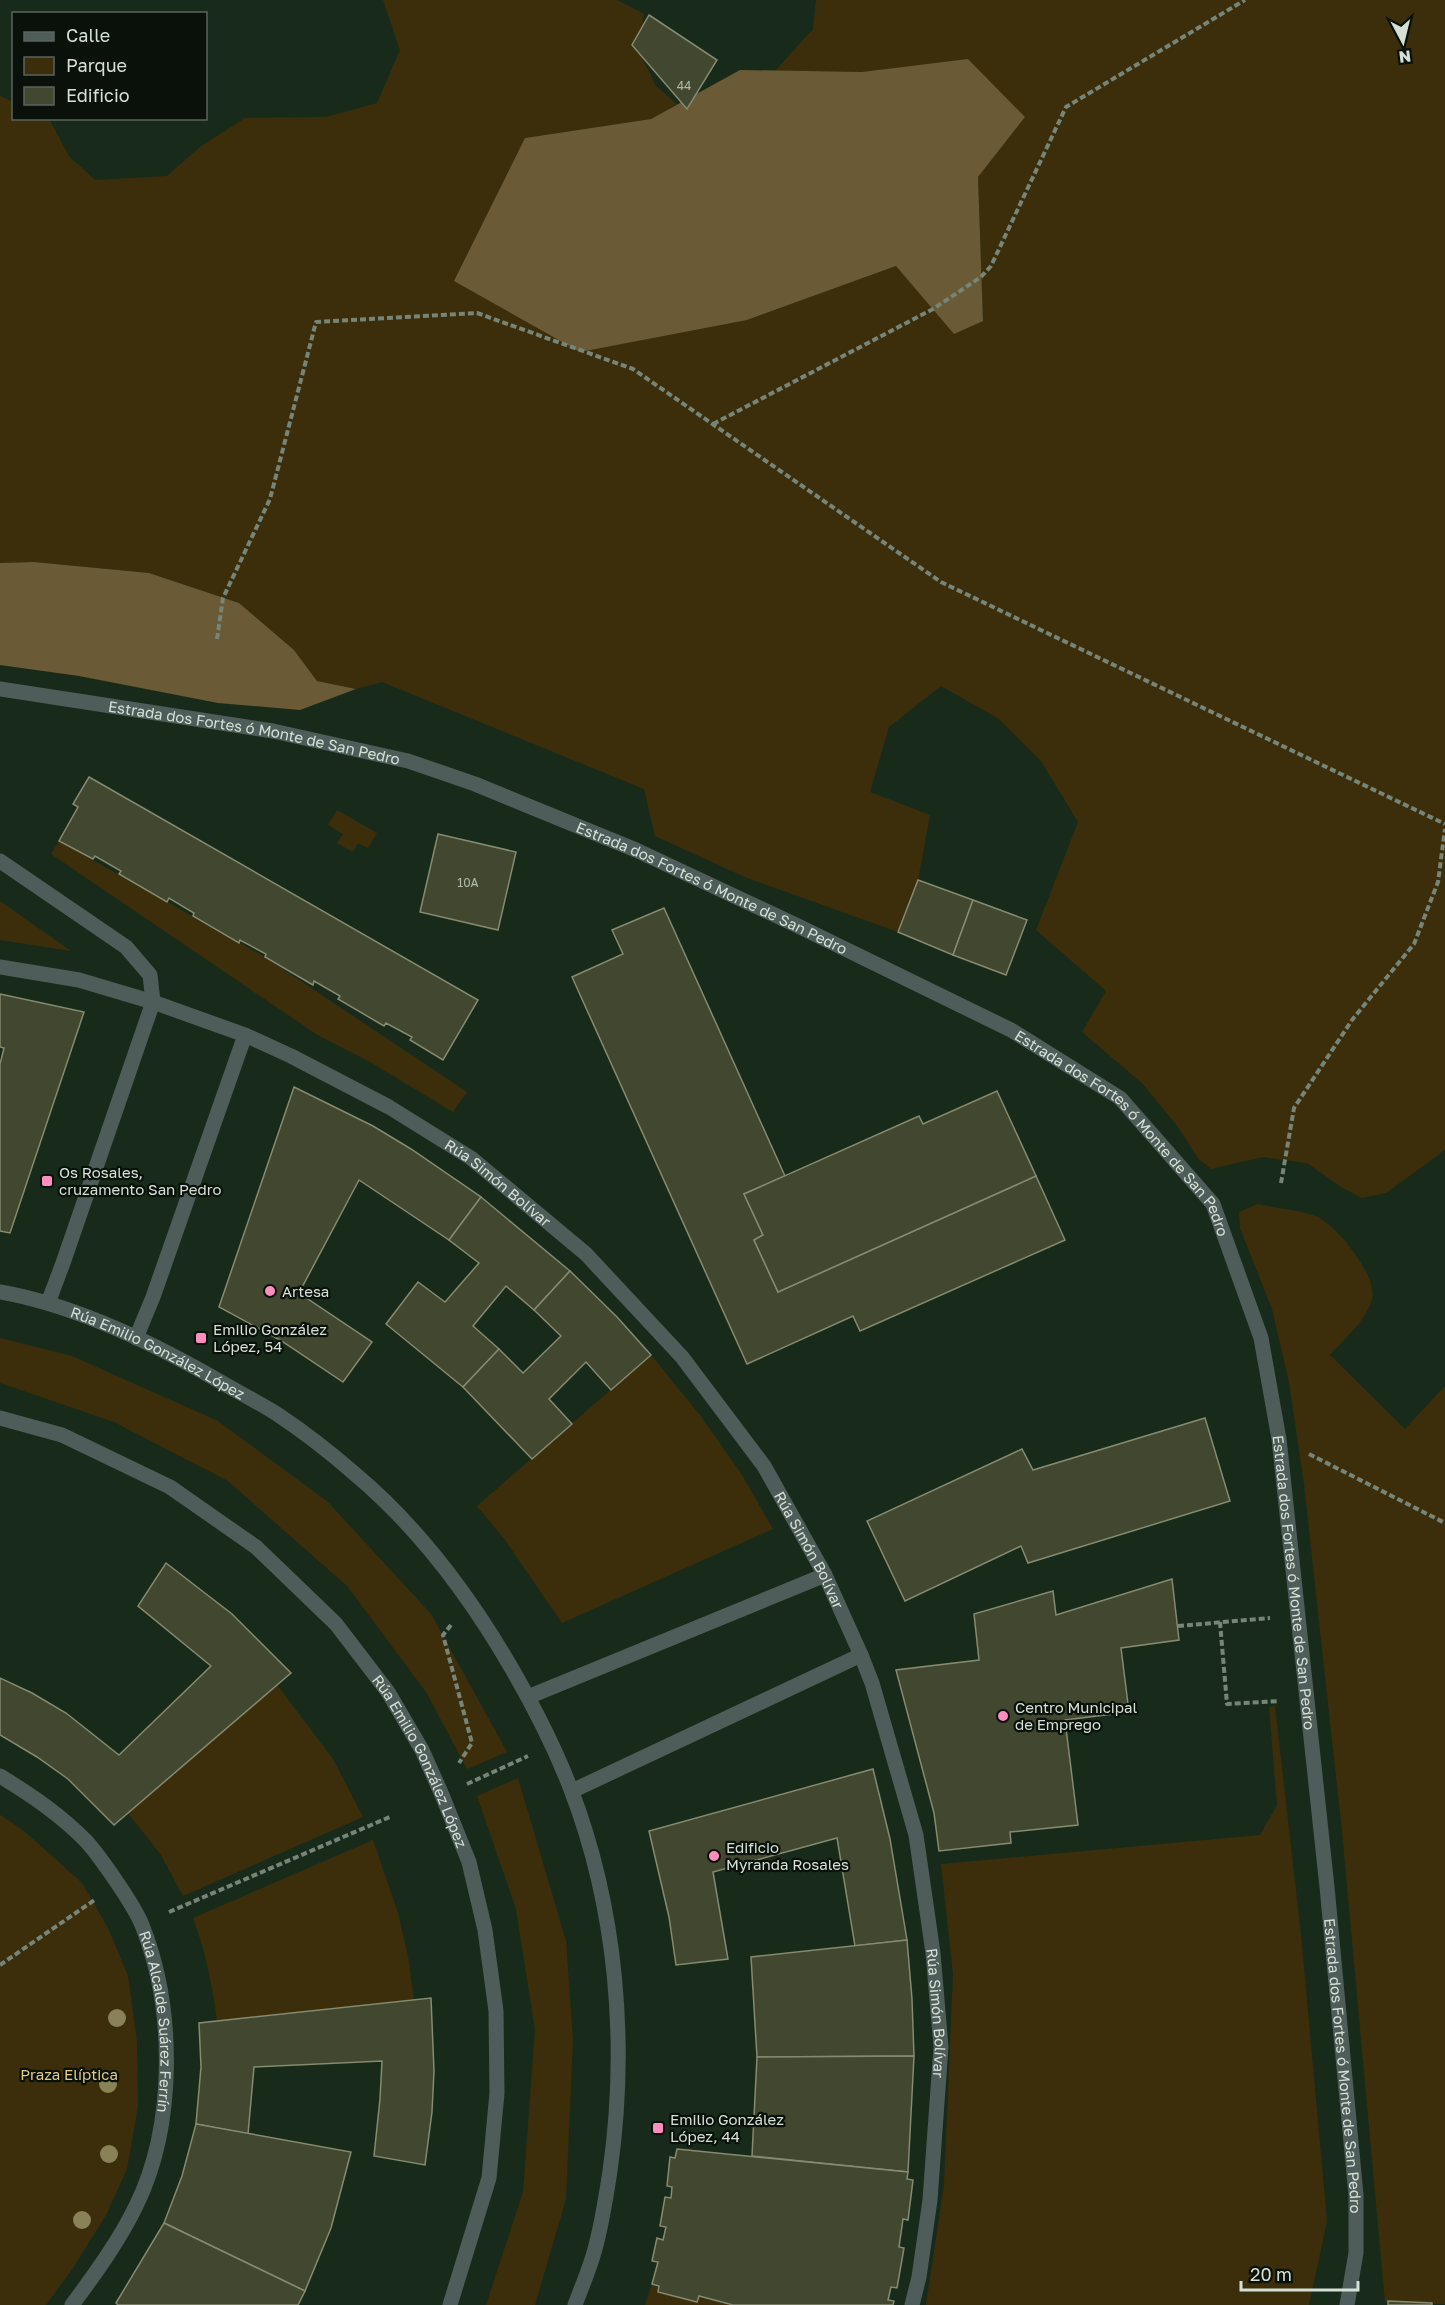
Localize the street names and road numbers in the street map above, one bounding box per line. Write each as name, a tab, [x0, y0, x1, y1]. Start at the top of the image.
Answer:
street label: Estrada dos Fortes ó Monte de San Pedro	[107, 697, 402, 768]
street label: Estrada dos Fortes ó Monte de San Pedro	[574, 818, 850, 958]
street label: Estrada dos Fortes ó Monte de San Pedro	[1012, 1026, 1233, 1239]
street label: Rúa Simón Bolívar	[442, 1135, 555, 1230]
street label: Rúa Emilio González López	[68, 1302, 248, 1403]
street label: Estrada dos Fortes ó Monte de San Pedro	[1270, 1434, 1319, 1731]
street label: Rúa Simón Bolívar	[771, 1488, 848, 1611]
street label: Rúa Emilio González López	[369, 1671, 471, 1851]
street label: Estrada dos Fortes ó Monte de San Pedro	[1321, 1917, 1365, 2214]
street label: Rúa Alcalde Suárez Ferrín	[136, 1928, 175, 2114]
street label: Rúa Simón Bolívar	[923, 1947, 950, 2079]

